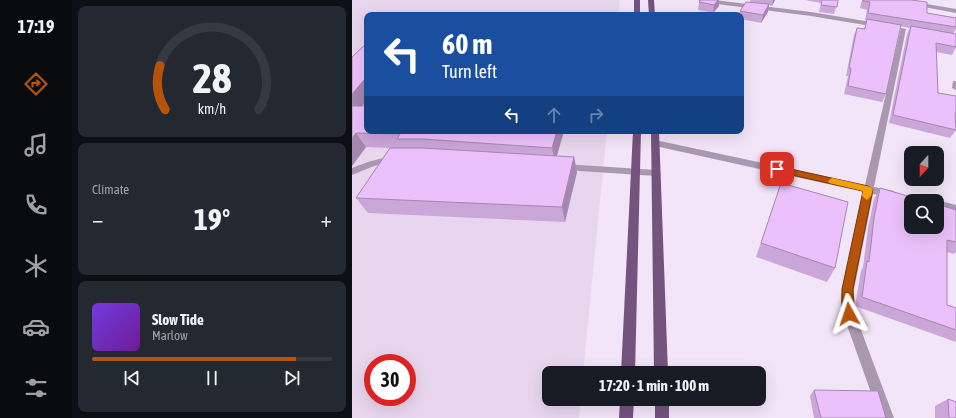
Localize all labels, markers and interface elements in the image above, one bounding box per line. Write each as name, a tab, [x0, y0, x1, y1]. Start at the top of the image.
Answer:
text: 17:19	[17, 16, 55, 37]
icon: left	[376, 28, 428, 80]
text: 60 m	[442, 28, 492, 60]
text: 28	[192, 53, 232, 101]
text: Turn left	[442, 61, 497, 82]
icon: directions	[22, 70, 50, 98]
text: km/h	[198, 100, 226, 116]
icon: left	[501, 104, 523, 126]
icon: ahead	[543, 104, 565, 126]
icon: right	[585, 104, 607, 126]
icon: music	[22, 131, 50, 159]
north arrow	[904, 146, 944, 186]
map controls	[904, 146, 944, 234]
pin	[760, 152, 794, 186]
icon: arrive	[766, 158, 788, 180]
text: Climate	[92, 182, 129, 197]
icon: phone	[22, 191, 50, 219]
button: search	[904, 194, 944, 234]
text: 19°	[194, 202, 230, 236]
text: −	[92, 206, 103, 232]
text: +	[321, 206, 332, 232]
icon: climate	[22, 252, 50, 280]
position arrow	[828, 293, 870, 335]
text: Slow Tide	[152, 311, 204, 328]
icon: car	[22, 313, 50, 341]
text: Marlow	[152, 328, 188, 343]
speed limit sign: 30	[364, 354, 416, 406]
icon: previous	[121, 367, 143, 389]
icon: pause	[201, 367, 223, 389]
icon: next	[281, 367, 303, 389]
icon: filters	[22, 374, 50, 402]
text: 17:20 · 1 min · 100 m	[599, 377, 709, 394]

